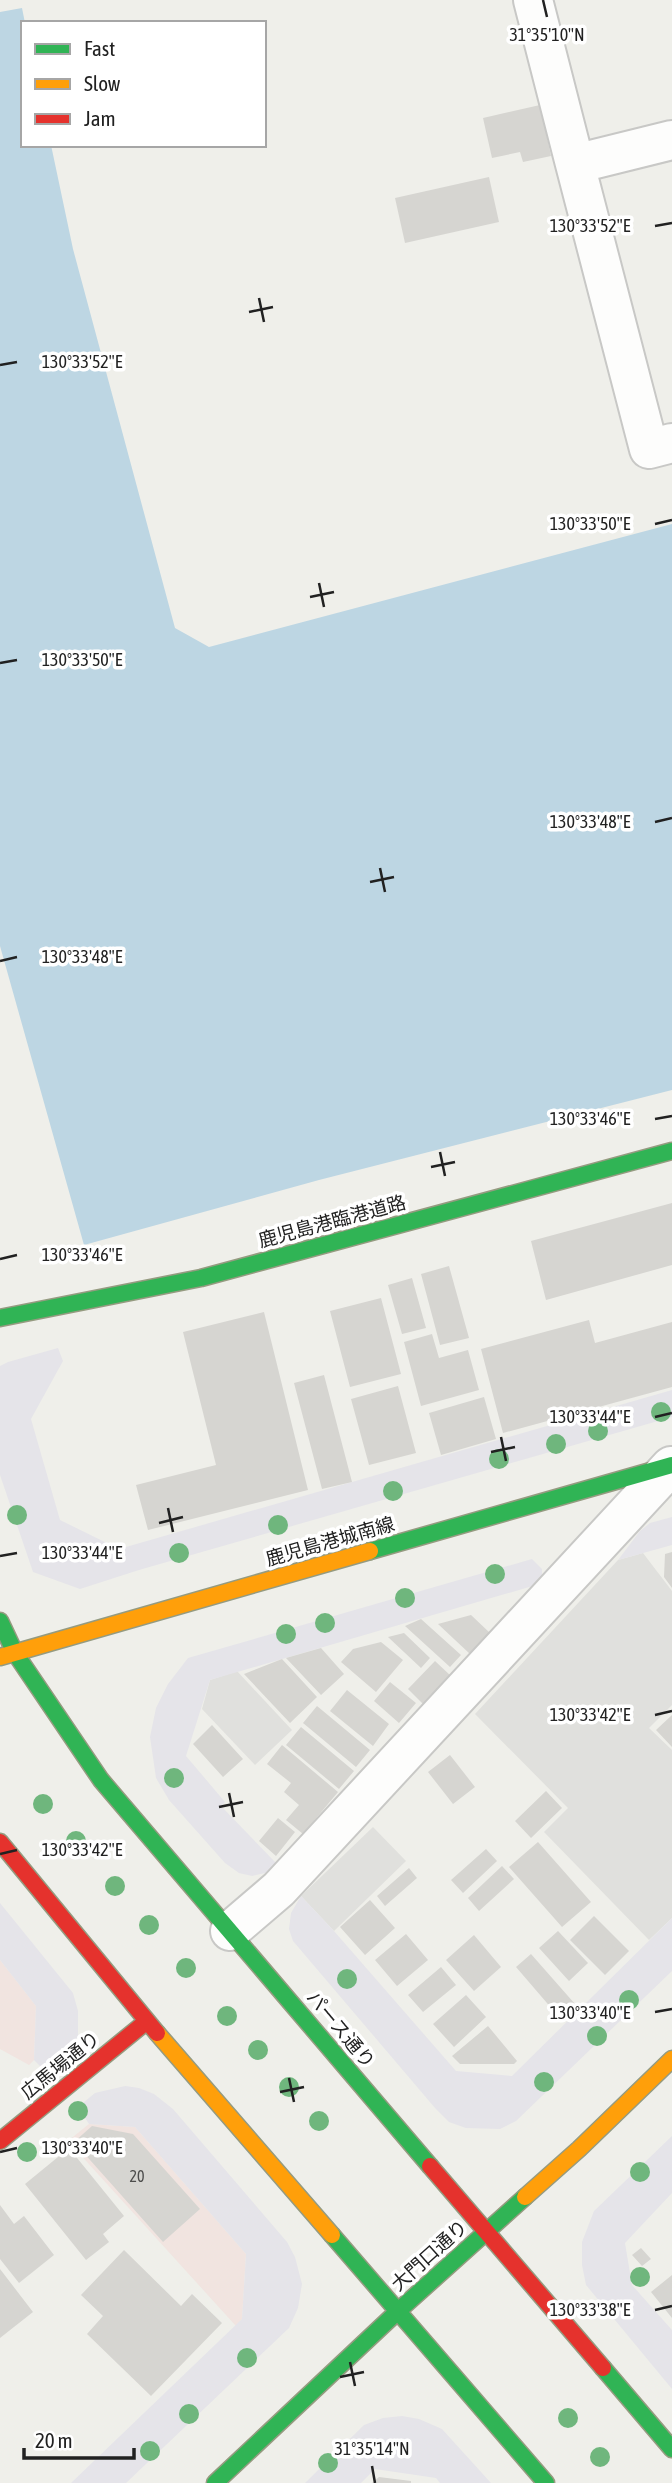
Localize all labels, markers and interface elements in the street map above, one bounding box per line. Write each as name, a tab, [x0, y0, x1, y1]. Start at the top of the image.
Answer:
legend	[21, 21, 266, 147]
text: 31°35'10"N	[509, 24, 585, 45]
text: Fast	[84, 36, 115, 60]
text: Slow	[84, 71, 121, 95]
text: Jam	[84, 106, 116, 130]
text: 130°33'52"E	[550, 215, 631, 236]
text: 130°33'52"E	[42, 351, 123, 372]
text: 130°33'50"E	[550, 513, 631, 534]
text: 130°33'50"E	[42, 649, 123, 670]
text: 130°33'48"E	[550, 811, 631, 832]
text: 130°33'48"E	[42, 946, 123, 967]
text: 130°33'46"E	[550, 1108, 631, 1129]
street label: 鹿児島港臨港道路	[256, 1191, 408, 1251]
text: 130°33'46"E	[42, 1244, 123, 1265]
text: 130°33'44"E	[550, 1406, 631, 1427]
street label: 鹿児島港城南線	[263, 1512, 397, 1570]
text: 130°33'44"E	[42, 1542, 123, 1563]
text: 130°33'42"E	[550, 1704, 631, 1725]
text: 130°33'42"E	[42, 1839, 123, 1860]
street label: パース通り	[302, 1986, 380, 2072]
text: 130°33'40"E	[550, 2002, 631, 2023]
street label: 広馬場通り	[16, 2027, 104, 2103]
text: 130°33'40"E	[42, 2137, 123, 2158]
house number: 20	[129, 2167, 145, 2185]
street label: 大門口通り	[386, 2215, 472, 2295]
text: 130°33'38"E	[550, 2299, 631, 2320]
scale bar	[24, 2416, 135, 2460]
text: 20 m	[35, 2428, 73, 2452]
text: 31°35'14"N	[334, 2438, 410, 2459]

